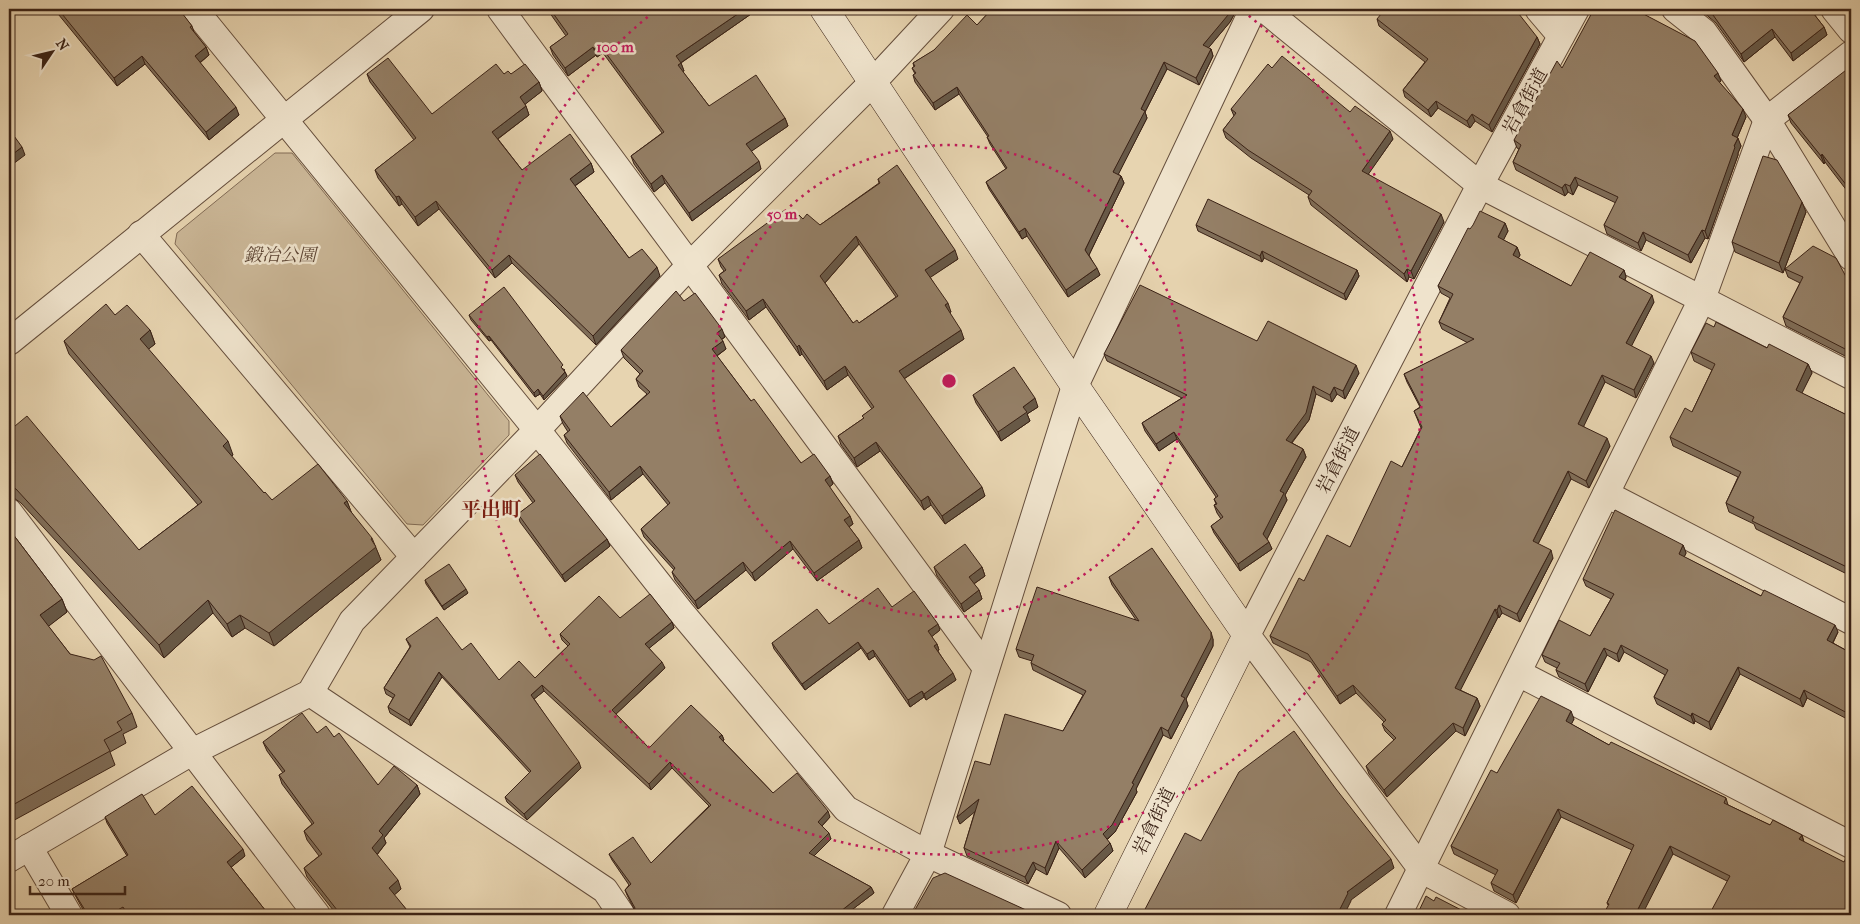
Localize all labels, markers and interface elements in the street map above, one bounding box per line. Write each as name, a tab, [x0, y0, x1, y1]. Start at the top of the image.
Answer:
north arrow	[28, 28, 78, 78]
text: N	[52, 36, 72, 54]
text: 100 m	[596, 38, 634, 56]
street label: 岩倉街道	[1499, 65, 1552, 138]
text: 50 m	[767, 205, 798, 223]
park label: 鍛冶公園	[244, 245, 319, 266]
centre of rings	[940, 372, 958, 390]
street label: 岩倉街道	[1313, 423, 1364, 497]
district label: 平出町	[461, 498, 522, 521]
street label: 岩倉街道	[1129, 784, 1180, 858]
scale bar	[30, 864, 125, 896]
text: 20 m	[38, 872, 70, 890]

